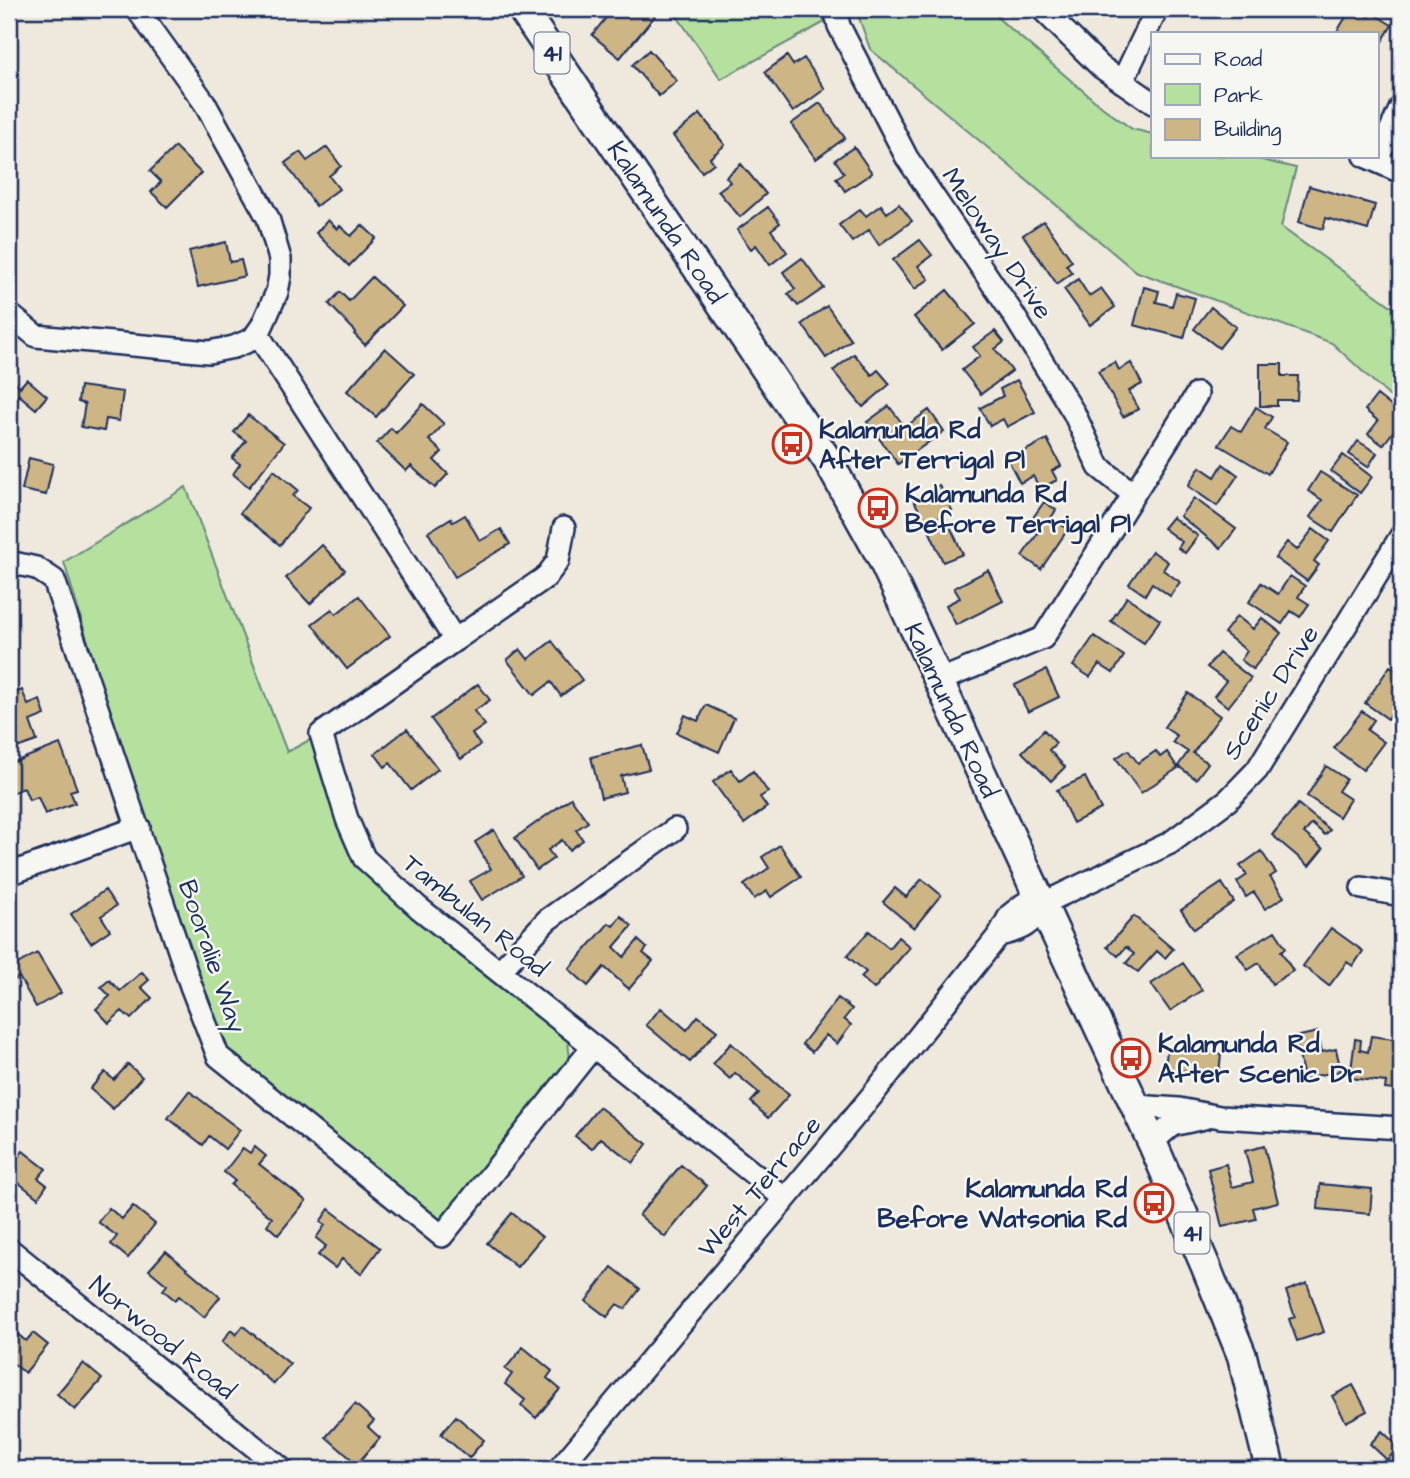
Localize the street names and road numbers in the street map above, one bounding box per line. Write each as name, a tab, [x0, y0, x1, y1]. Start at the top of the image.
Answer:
road number: 41	[534, 32, 570, 74]
street label: Kalamunda Road	[598, 134, 734, 311]
street label: Meloway Drive	[931, 161, 1061, 328]
street label: Kalamunda Road	[895, 617, 1007, 804]
street label: Scenic Drive	[1214, 618, 1328, 767]
street label: Tambulan Road	[395, 846, 556, 986]
street label: Booralie Way	[167, 875, 255, 1038]
street label: West Terrace	[690, 1108, 830, 1265]
road number: 41	[1174, 1212, 1210, 1254]
street label: Norwood Road	[81, 1267, 243, 1408]

